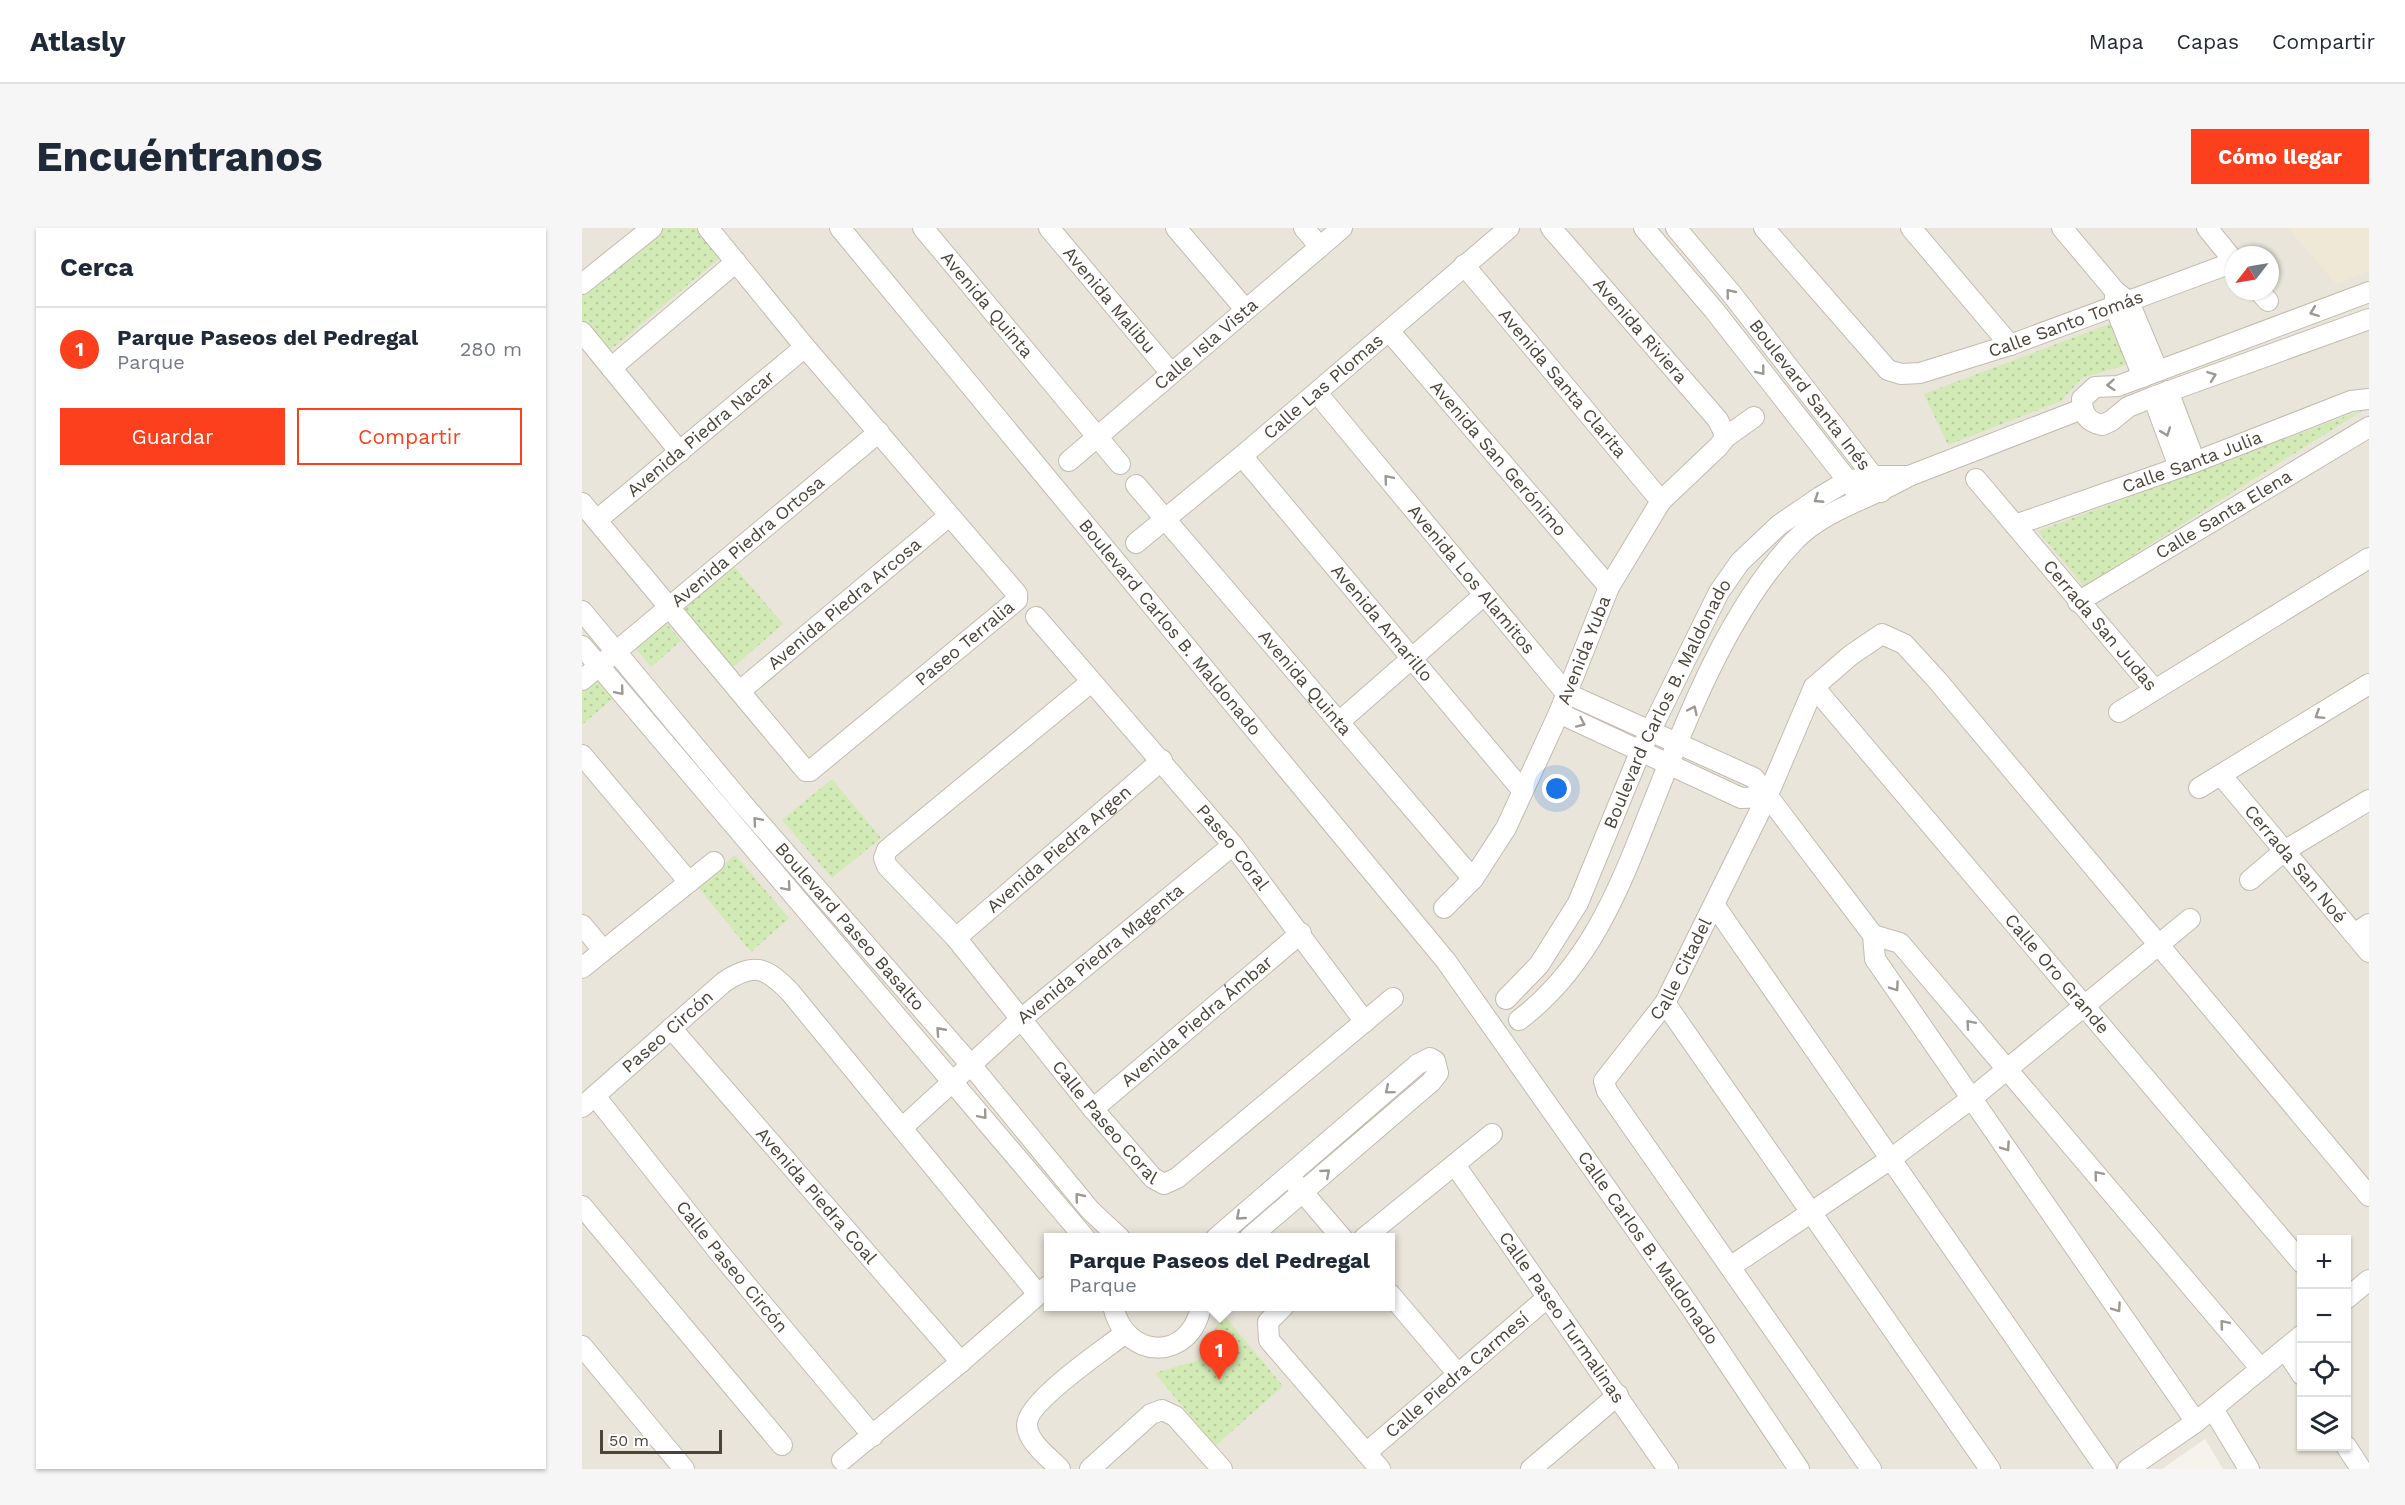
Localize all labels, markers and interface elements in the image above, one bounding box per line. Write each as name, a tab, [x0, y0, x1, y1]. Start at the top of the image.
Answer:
text: Atlasly	[30, 25, 125, 58]
text: Mapa	[2089, 29, 2144, 54]
text: Capas	[2177, 29, 2239, 54]
text: Compartir	[2272, 29, 2375, 54]
button: Cómo llegar	[2191, 129, 2369, 184]
text: Encuéntranos	[36, 132, 323, 181]
street label: Avenida Malibu	[1059, 242, 1160, 357]
north arrow	[2225, 246, 2279, 300]
street label: Avenida Quinta	[937, 247, 1038, 362]
text: Cerca	[60, 252, 134, 282]
street label: Avenida Riviera	[1589, 273, 1692, 387]
street label: Calle Santo Tomás	[1986, 286, 2146, 361]
one-way arrow	[1726, 288, 1737, 299]
street label: Calle Isla Vista	[1150, 294, 1262, 394]
street label: Avenida Santa Clarita	[1495, 304, 1631, 462]
one-way arrow	[2309, 305, 2320, 318]
street label: Boulevard Santa Inés	[1745, 315, 1876, 474]
text: Parque Paseos del Pedregal	[117, 325, 418, 350]
street label: Calle Las Plomas	[1259, 329, 1387, 443]
text: 1	[75, 337, 84, 361]
text: 280 m	[460, 337, 522, 361]
text: Parque	[117, 350, 185, 374]
one-way arrow	[1754, 364, 1765, 375]
street label: Avenida Piedra Nacar	[622, 366, 779, 501]
one-way arrow	[2206, 370, 2217, 383]
street label: Avenida San Gerónimo	[1426, 376, 1571, 540]
one-way arrow	[2107, 378, 2116, 391]
button: Guardar	[60, 408, 285, 465]
button: Compartir	[297, 408, 522, 465]
street label: Calle Santa Julia	[2119, 426, 2265, 497]
one-way arrow	[2158, 426, 2171, 437]
street label: Calle Santa Elena	[2152, 465, 2295, 563]
street label: Avenida Piedra Ortosa	[667, 471, 828, 611]
one-way arrow	[1384, 475, 1395, 486]
one-way arrow	[1813, 492, 1824, 503]
street label: Avenida Los Alamitos	[1404, 500, 1540, 658]
street label: Boulevard Carlos B. Maldonado	[1075, 515, 1266, 739]
street label: Avenida Piedra Arcosa	[763, 533, 925, 673]
street label: Cerrada San Judas	[2039, 555, 2162, 695]
street label: Avenida Amarillo	[1327, 560, 1438, 686]
street label: Boulevard Carlos B. Maldonado	[1599, 574, 1735, 832]
street label: Avenida Yuba	[1552, 592, 1615, 707]
street label: Paseo Terralia	[911, 596, 1018, 690]
street label: Avenida Quinta	[1254, 625, 1356, 739]
one-way arrow	[612, 684, 623, 695]
one-way arrow	[1686, 706, 1698, 717]
one-way arrow	[2315, 707, 2325, 719]
one-way arrow	[1575, 716, 1586, 728]
your location	[1542, 774, 1571, 803]
street label: Avenida Piedra Argen	[982, 781, 1135, 917]
street label: Paseo Coral	[1193, 800, 1274, 894]
street label: Cerrada San Noé	[2240, 800, 2351, 927]
one-way arrow	[753, 817, 764, 828]
street label: Boulevard Paseo Basalto	[771, 838, 929, 1015]
street label: Avenida Piedra Magenta	[1013, 879, 1187, 1028]
one-way arrow	[780, 880, 791, 891]
street label: Calle Oro Grande	[2001, 909, 2114, 1038]
street label: Calle Citadel	[1645, 914, 1716, 1024]
street label: Avenida Piedra Ámbar	[1116, 951, 1277, 1091]
one-way arrow	[1888, 981, 1899, 992]
street label: Paseo Circón	[617, 986, 717, 1077]
one-way arrow	[1967, 1020, 1978, 1031]
one-way arrow	[936, 1027, 947, 1038]
street label: Calle Paseo Coral	[1048, 1056, 1162, 1189]
one-way arrow	[1385, 1083, 1396, 1094]
one-way arrow	[975, 1108, 986, 1119]
street label: Avenida Piedra Coal	[752, 1123, 882, 1268]
one-way arrow	[1999, 1141, 2010, 1152]
street label: Calle Carlos B. Maldonado	[1574, 1147, 1723, 1348]
one-way arrow	[1319, 1169, 1330, 1180]
one-way arrow	[2094, 1171, 2105, 1182]
one-way arrow	[1075, 1193, 1086, 1204]
street label: Calle Paseo Circón	[672, 1196, 793, 1337]
one-way arrow	[1236, 1209, 1247, 1220]
street label: Calle Paseo Turmalinas	[1495, 1227, 1629, 1407]
popup	[1044, 1233, 1395, 1311]
map controls	[2297, 1235, 2351, 1451]
button: +	[2297, 1235, 2351, 1289]
text: Parque Paseos del Pedregal	[1069, 1248, 1370, 1273]
text: Parque	[1069, 1273, 1137, 1297]
button: −	[2297, 1289, 2351, 1343]
one-way arrow	[2110, 1301, 2121, 1312]
street label: Calle Piedra Carmesí	[1381, 1307, 1533, 1442]
one-way arrow	[2220, 1320, 2231, 1331]
pin: 1	[1200, 1330, 1238, 1380]
button: locate	[2297, 1343, 2351, 1397]
button: layers	[2297, 1397, 2351, 1451]
scale bar	[600, 1427, 722, 1454]
text: 50 m	[609, 1431, 649, 1450]

